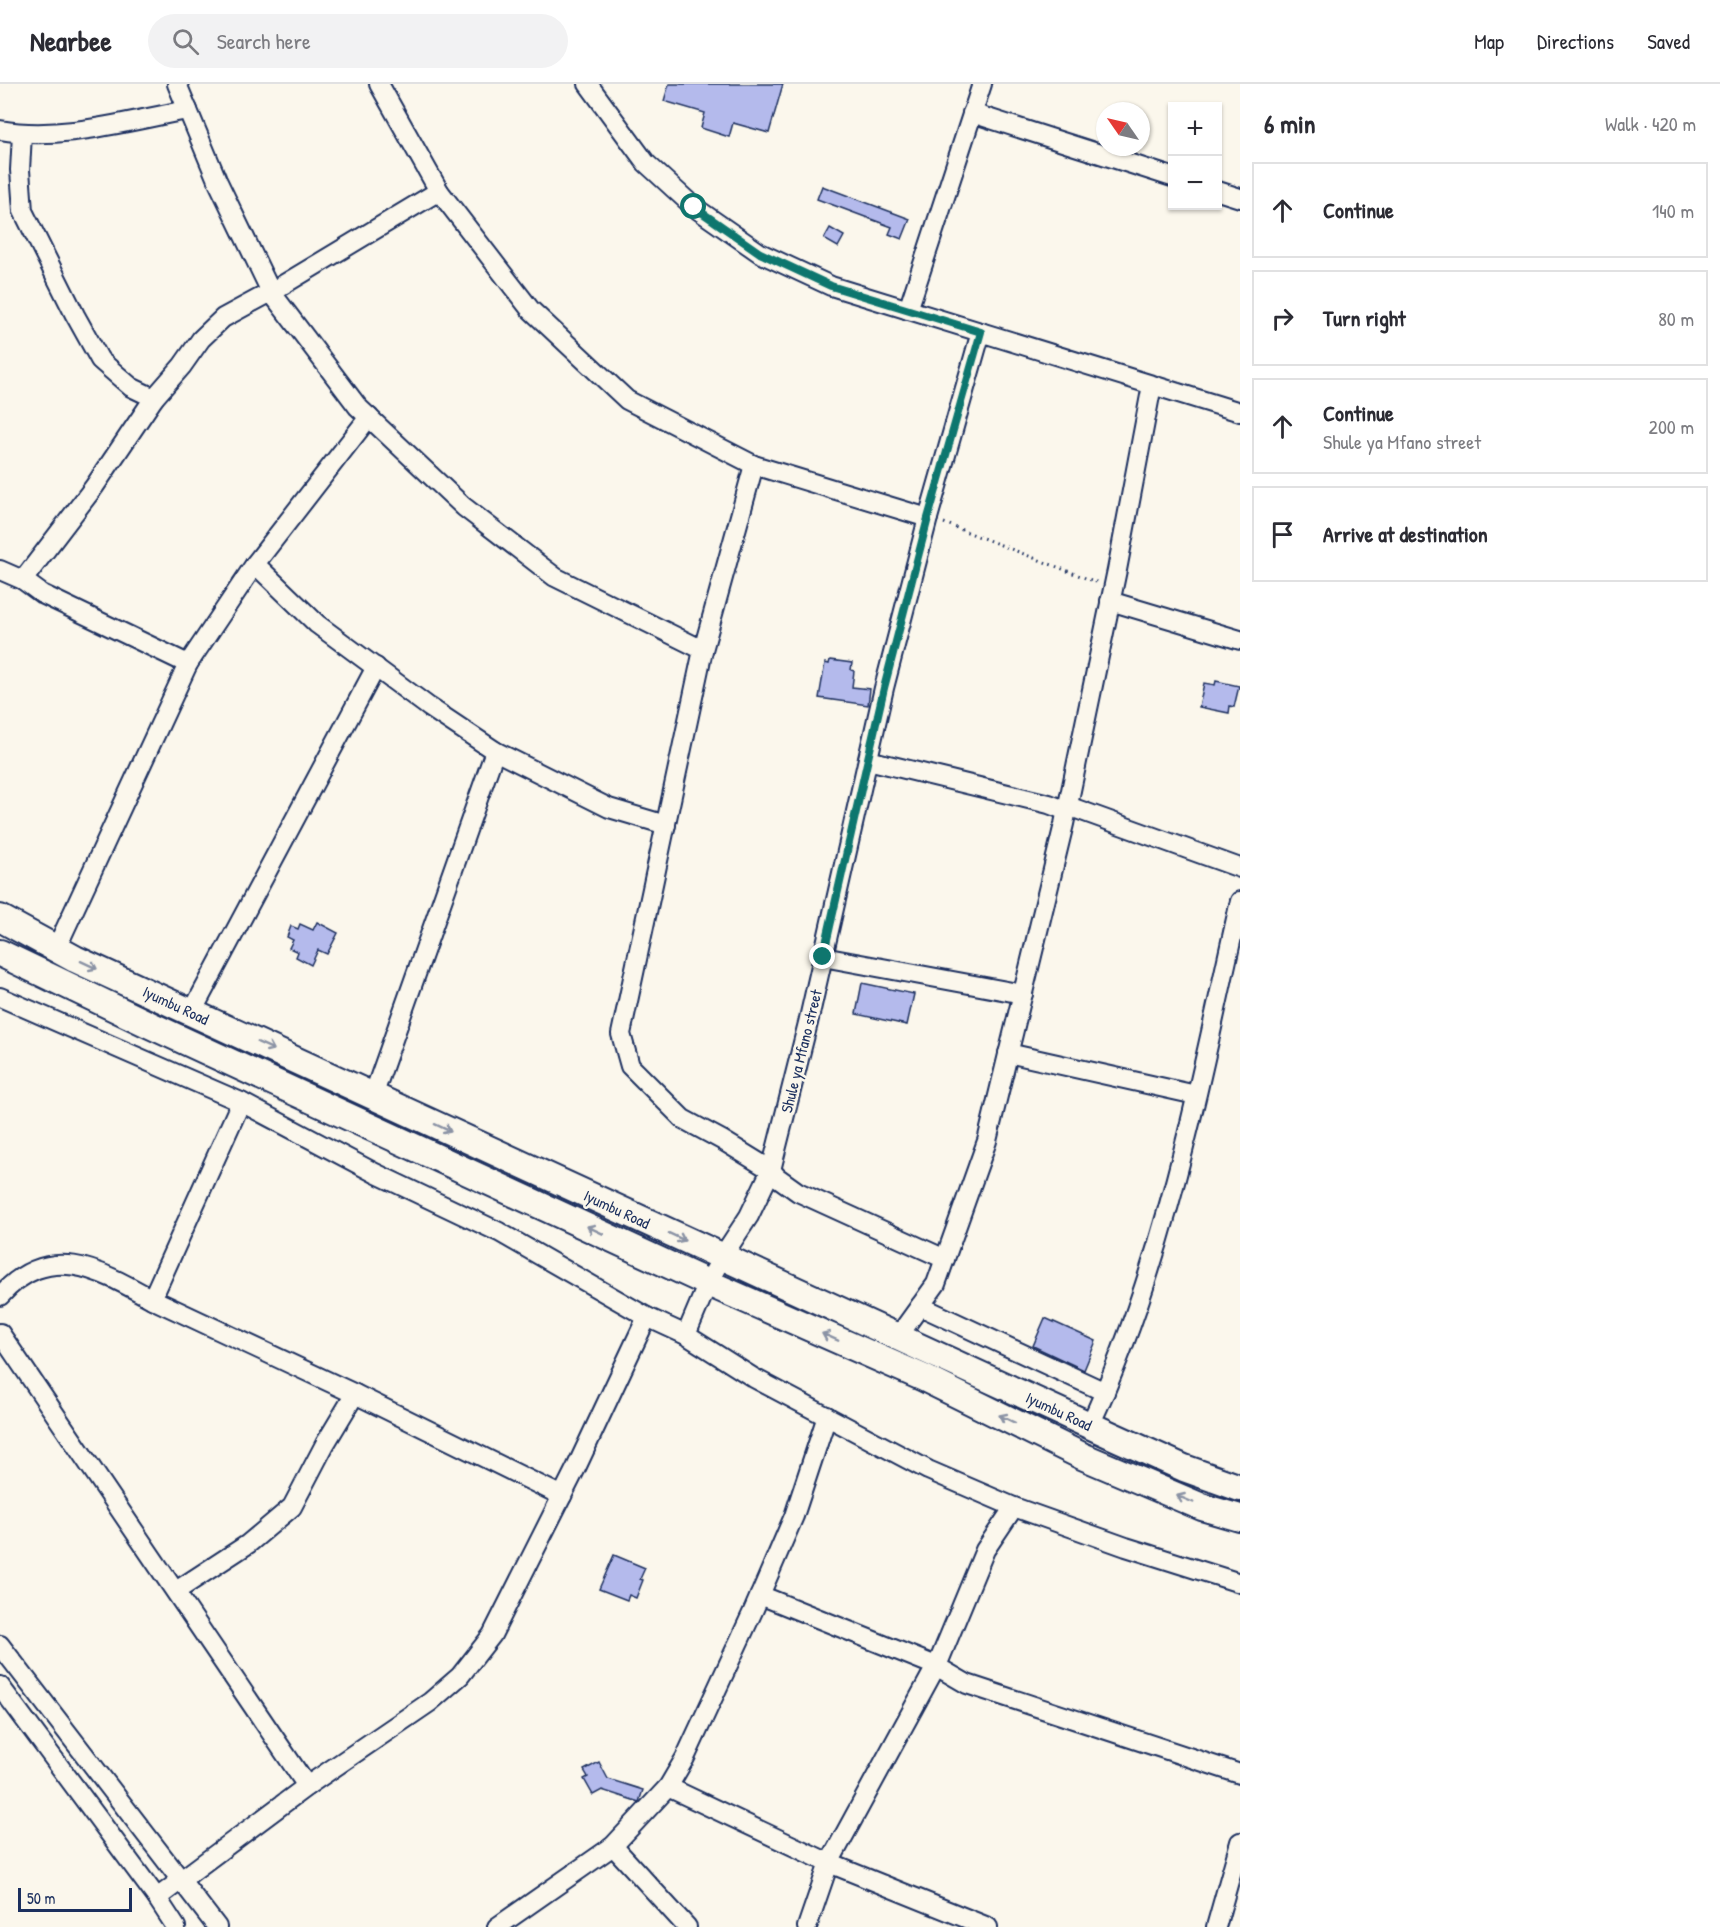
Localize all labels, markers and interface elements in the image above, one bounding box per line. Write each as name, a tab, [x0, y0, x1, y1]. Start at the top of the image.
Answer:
search box	[148, 14, 568, 68]
text: Nearbee	[30, 22, 112, 60]
icon: search	[169, 25, 202, 58]
text: Search here	[217, 26, 311, 56]
text: Map	[1474, 27, 1504, 56]
text: Directions	[1537, 27, 1614, 56]
text: Saved	[1647, 27, 1690, 56]
north arrow	[1096, 102, 1150, 156]
map controls	[1168, 102, 1222, 210]
button: +	[1168, 102, 1222, 156]
text: 6 min	[1264, 106, 1316, 141]
text: Walk · 420 m	[1605, 110, 1696, 137]
button: −	[1168, 156, 1222, 210]
route start	[680, 193, 706, 219]
icon: ahead	[1266, 194, 1299, 227]
text: Continue	[1323, 195, 1394, 225]
text: 140 m	[1652, 197, 1694, 224]
icon: right	[1266, 302, 1299, 335]
text: Turn right	[1323, 303, 1406, 333]
text: 80 m	[1658, 305, 1694, 332]
text: Continue	[1323, 398, 1394, 428]
icon: ahead	[1266, 410, 1299, 443]
text: 200 m	[1649, 413, 1694, 440]
text: Shule ya Mfano street	[1323, 428, 1481, 455]
icon: arrive	[1266, 518, 1299, 551]
text: Arrive at destination	[1323, 519, 1488, 549]
route end	[809, 943, 835, 969]
one-way arrow	[79, 959, 97, 971]
street label: Iyumbu Road	[139, 980, 213, 1030]
street label: Shule ya Mfano street	[775, 987, 827, 1115]
one-way arrow	[257, 1041, 275, 1052]
one-way arrow	[434, 1123, 452, 1134]
street label: Iyumbu Road	[580, 1184, 654, 1234]
one-way arrow	[587, 1224, 605, 1236]
one-way arrow	[668, 1231, 686, 1243]
one-way arrow	[822, 1330, 840, 1342]
street label: Iyumbu Road	[1022, 1386, 1096, 1436]
one-way arrow	[999, 1413, 1016, 1425]
one-way arrow	[1176, 1493, 1194, 1505]
scale bar	[18, 1885, 132, 1912]
text: 50 m	[27, 1887, 56, 1909]

